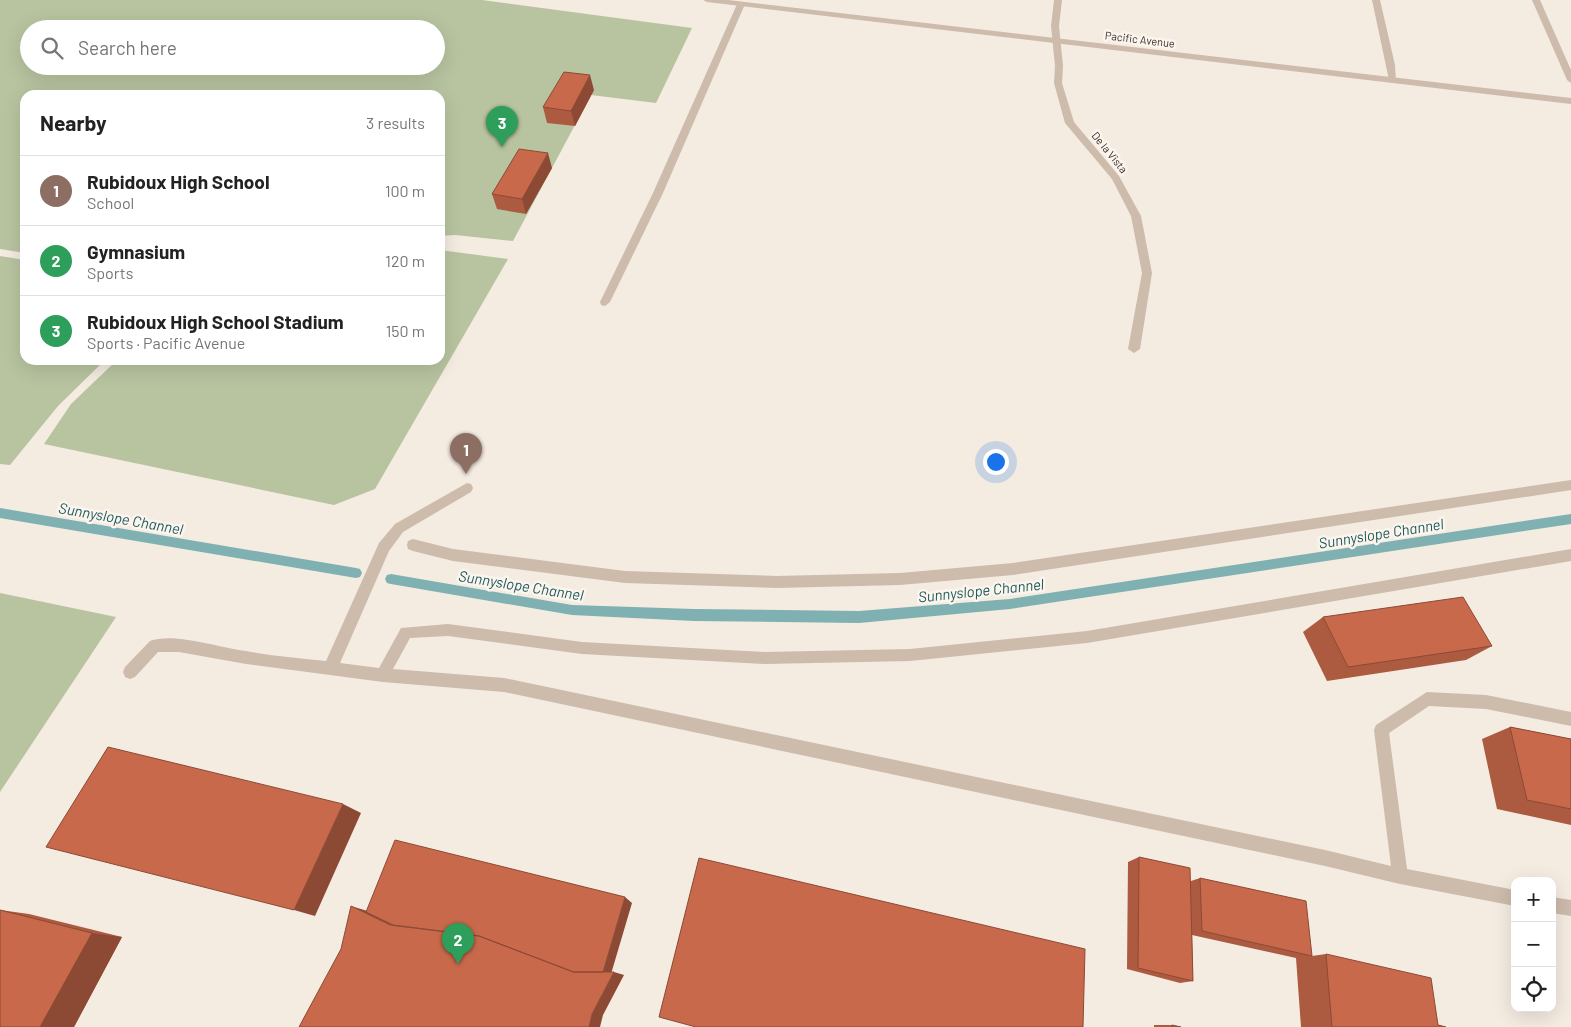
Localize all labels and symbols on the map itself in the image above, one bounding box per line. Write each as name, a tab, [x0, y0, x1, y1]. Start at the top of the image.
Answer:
street label: Pacific Avenue	[1104, 28, 1176, 50]
pin: 3	[486, 106, 518, 147]
street label: De la Vista	[1089, 129, 1131, 175]
pin: 1	[450, 433, 482, 474]
your location	[983, 449, 1009, 475]
water label: Sunnyslope Channel	[57, 498, 185, 538]
water label: Sunnyslope Channel	[1317, 514, 1445, 552]
water label: Sunnyslope Channel	[457, 566, 585, 604]
water label: Sunnyslope Channel	[917, 574, 1045, 606]
pin: 2	[442, 923, 474, 964]

